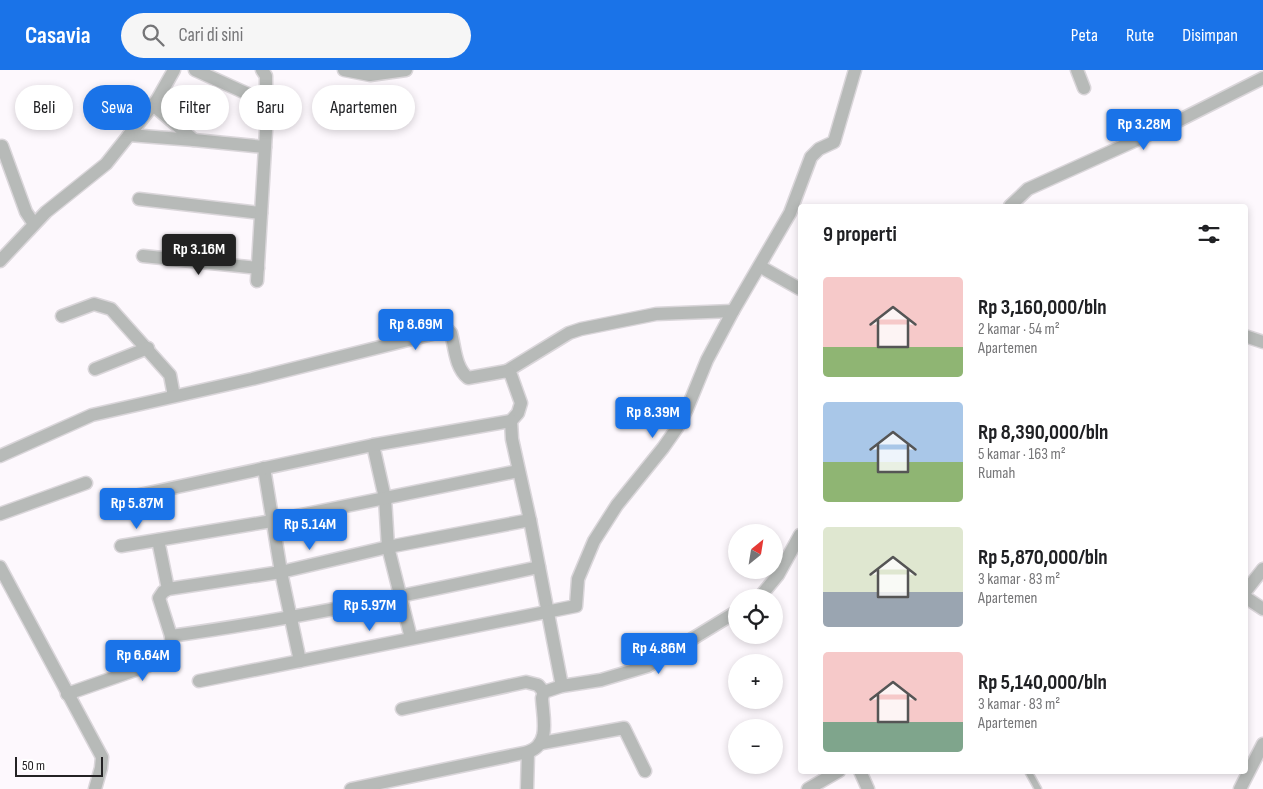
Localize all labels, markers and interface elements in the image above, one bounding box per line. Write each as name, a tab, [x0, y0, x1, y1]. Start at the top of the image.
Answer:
search box	[121, 13, 471, 58]
text: Casavia	[25, 21, 91, 50]
icon: search	[139, 21, 167, 49]
text: Cari di sini	[179, 24, 243, 47]
text: Peta	[1071, 25, 1098, 46]
text: Rute	[1126, 25, 1154, 46]
text: Disimpan	[1182, 25, 1238, 46]
chip: Beli	[15, 85, 73, 130]
chip: Sewa	[83, 85, 151, 130]
chip: Filter	[161, 85, 229, 130]
chip: Baru	[239, 85, 302, 130]
chip: Apartemen	[312, 85, 415, 130]
pin: Rp 3.28M	[1092, 108, 1196, 151]
text: Rp 3.28M	[1117, 115, 1171, 134]
icon: filters	[1195, 220, 1223, 248]
text: 9 properti	[823, 222, 897, 247]
pin: Rp 3.16M	[147, 234, 251, 276]
text: Rp 3.16M	[173, 240, 225, 259]
text: Rp 3,160,000/bln	[978, 295, 1107, 320]
icon: home	[863, 297, 923, 357]
pin: Rp 8.69M	[364, 308, 468, 351]
text: Rp 8.69M	[389, 315, 443, 334]
text: 2 kamar · 54 m²	[978, 320, 1060, 339]
text: Apartemen	[978, 339, 1037, 358]
pin: Rp 8.39M	[601, 396, 705, 439]
text: Rp 8.39M	[626, 403, 680, 422]
text: Rp 8,390,000/bln	[978, 420, 1108, 445]
icon: home	[863, 422, 923, 482]
text: 5 kamar · 163 m²	[978, 445, 1066, 464]
text: Rumah	[978, 464, 1015, 483]
pin: Rp 5.87M	[85, 488, 189, 530]
text: Rp 5.87M	[111, 494, 163, 513]
pin: Rp 5.14M	[258, 508, 362, 551]
text: Rp 5.14M	[284, 515, 336, 534]
north arrow	[728, 524, 782, 579]
map controls	[728, 524, 783, 774]
text: Rp 5,870,000/bln	[978, 545, 1108, 570]
icon: home	[863, 547, 923, 607]
text: 3 kamar · 83 m²	[978, 570, 1060, 589]
button: locate	[728, 589, 783, 644]
text: Apartemen	[978, 589, 1037, 608]
pin: Rp 5.97M	[318, 590, 422, 632]
text: Rp 5.97M	[344, 596, 396, 615]
pin: Rp 4.86M	[607, 632, 711, 675]
text: Rp 4.86M	[632, 639, 686, 658]
pin: Rp 6.64M	[91, 640, 195, 682]
text: Rp 6.64M	[116, 646, 170, 665]
button: +	[728, 654, 783, 709]
text: Rp 5,140,000/bln	[978, 670, 1107, 695]
icon: home	[863, 672, 923, 732]
text: 3 kamar · 83 m²	[978, 695, 1060, 714]
text: Apartemen	[978, 714, 1037, 733]
button: −	[728, 719, 783, 774]
scale bar	[15, 754, 102, 777]
text: 50 m	[22, 757, 45, 774]

